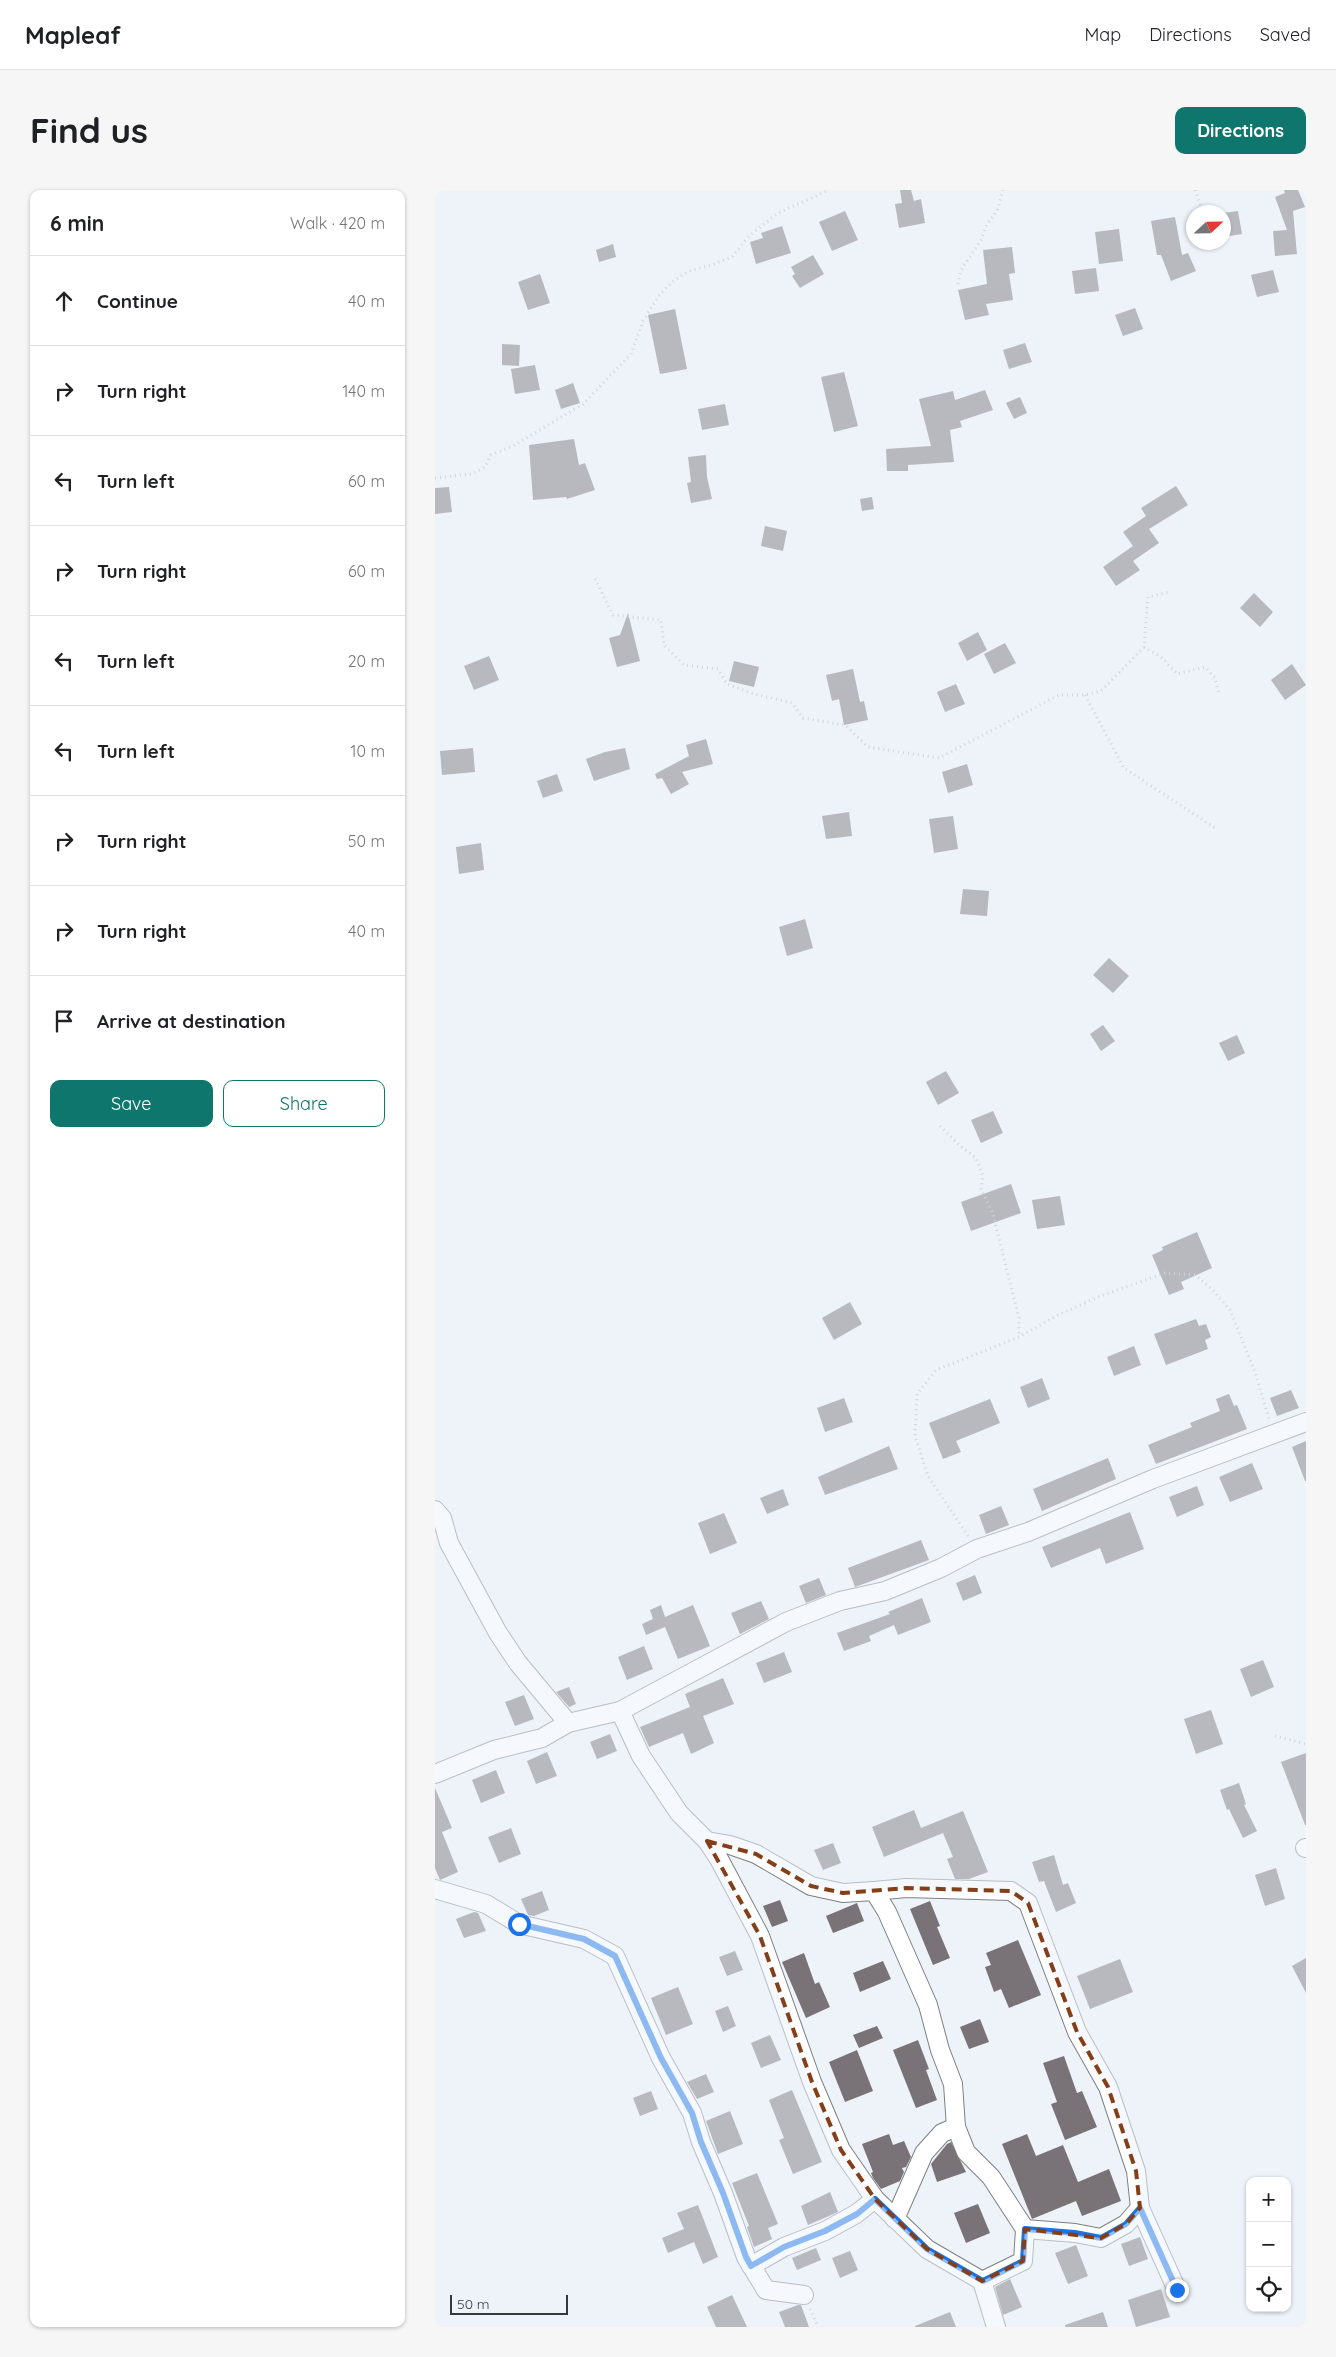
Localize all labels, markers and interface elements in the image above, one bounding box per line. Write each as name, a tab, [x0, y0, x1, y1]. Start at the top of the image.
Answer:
text: Mapleaf	[25, 20, 121, 50]
text: Map	[1084, 23, 1121, 46]
text: Directions	[1149, 23, 1232, 46]
text: Saved	[1260, 23, 1311, 46]
button: Directions	[1175, 107, 1306, 154]
text: Find us	[30, 108, 148, 152]
north arrow	[1186, 205, 1231, 250]
text: 6 min	[50, 210, 104, 236]
text: Walk · 420 m	[290, 213, 385, 233]
icon: ahead	[50, 287, 78, 315]
text: Continue	[97, 289, 178, 313]
text: 40 m	[348, 291, 385, 311]
icon: right	[50, 377, 78, 405]
text: Turn right	[97, 379, 186, 403]
text: 140 m	[342, 381, 385, 401]
icon: left	[50, 467, 78, 495]
text: Turn left	[97, 469, 175, 493]
text: 60 m	[348, 471, 385, 491]
icon: right	[50, 557, 78, 585]
text: Turn right	[97, 559, 186, 583]
text: 60 m	[348, 561, 385, 581]
icon: left	[50, 647, 78, 675]
text: Turn left	[97, 649, 175, 673]
text: 20 m	[348, 651, 385, 671]
icon: left	[50, 737, 78, 765]
text: Turn left	[97, 739, 175, 763]
text: 10 m	[351, 741, 385, 761]
icon: right	[50, 827, 78, 855]
text: Turn right	[97, 829, 186, 853]
text: 50 m	[348, 831, 385, 851]
icon: right	[50, 917, 78, 945]
text: Turn right	[97, 919, 186, 943]
text: 40 m	[348, 921, 385, 941]
icon: arrive	[50, 1007, 78, 1035]
text: Arrive at destination	[97, 1009, 286, 1033]
button: Save	[50, 1080, 213, 1127]
button: Share	[223, 1080, 385, 1127]
route start	[508, 1913, 531, 1936]
map controls	[1246, 2177, 1291, 2312]
button: +	[1246, 2177, 1291, 2222]
button: −	[1246, 2222, 1291, 2267]
button: locate	[1246, 2267, 1291, 2312]
route end	[1166, 2279, 1189, 2302]
scale bar	[450, 2292, 567, 2315]
text: 50 m	[457, 2295, 490, 2313]

